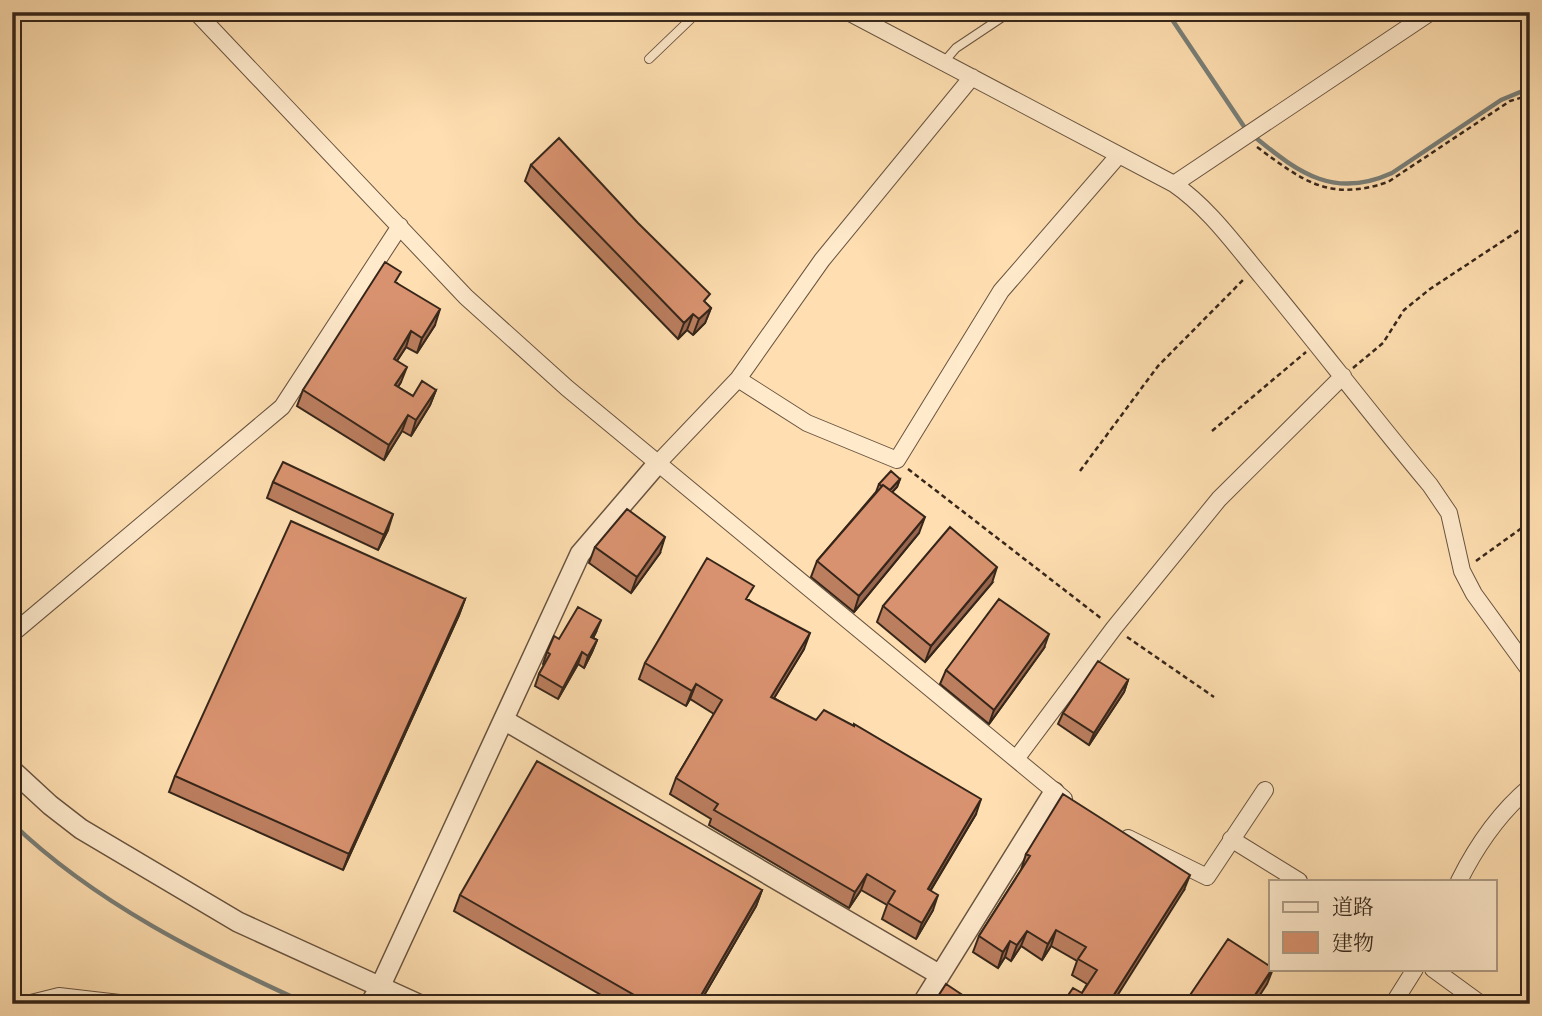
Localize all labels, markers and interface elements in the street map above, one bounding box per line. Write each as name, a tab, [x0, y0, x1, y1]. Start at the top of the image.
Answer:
legend	[1269, 880, 1496, 970]
text: 道路	[1332, 891, 1374, 922]
text: 建物	[1332, 927, 1374, 958]

